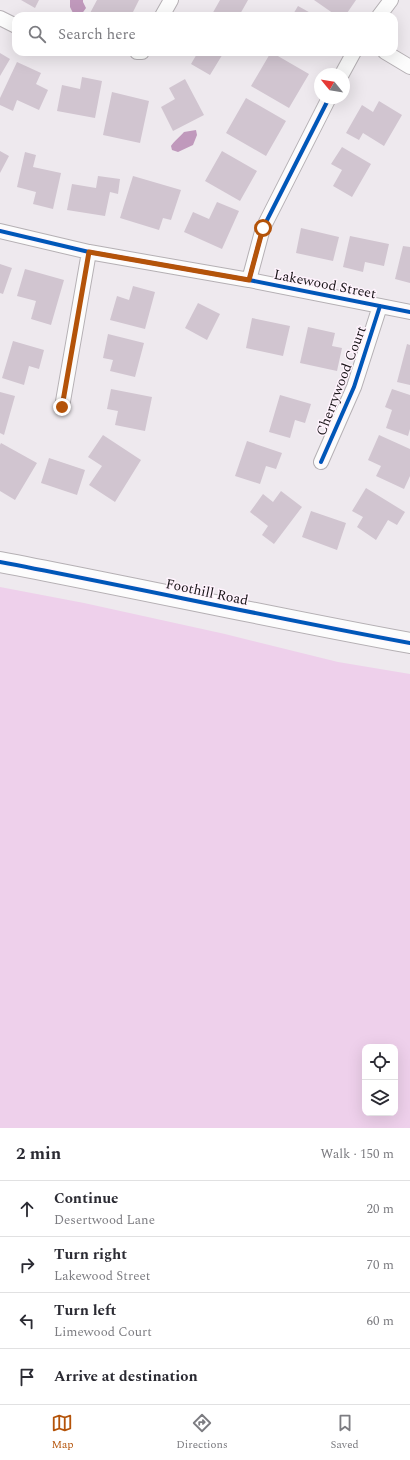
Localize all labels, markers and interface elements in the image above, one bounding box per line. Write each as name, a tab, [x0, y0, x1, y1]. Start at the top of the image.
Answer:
search box	[12, 12, 398, 56]
icon: search	[26, 23, 48, 45]
text: Search here	[58, 23, 136, 46]
north arrow	[314, 68, 350, 104]
route start	[254, 219, 272, 237]
street label: Lakewood Street	[272, 264, 378, 304]
street label: Cherrywood Court	[310, 323, 372, 439]
route end	[53, 398, 71, 416]
street label: Foothill Road	[164, 573, 250, 611]
map controls	[362, 1044, 398, 1116]
button: locate	[362, 1044, 398, 1080]
button: layers	[362, 1080, 398, 1116]
text: 2 min	[16, 1141, 61, 1167]
text: Walk · 150 m	[320, 1144, 394, 1164]
text: Continue	[54, 1187, 119, 1210]
icon: ahead	[16, 1198, 38, 1220]
text: 20 m	[367, 1199, 394, 1219]
text: Desertwood Lane	[54, 1210, 155, 1230]
text: Turn right	[54, 1243, 127, 1266]
icon: right	[16, 1254, 38, 1276]
text: 70 m	[367, 1255, 394, 1275]
text: Lakewood Street	[54, 1266, 150, 1286]
text: Turn left	[54, 1299, 116, 1322]
icon: left	[16, 1310, 38, 1332]
text: 60 m	[367, 1311, 394, 1331]
text: Limewood Court	[54, 1322, 152, 1342]
text: Arrive at destination	[54, 1365, 198, 1388]
icon: arrive	[16, 1366, 38, 1388]
tab: Map	[51, 1412, 74, 1453]
tab: Directions	[176, 1412, 228, 1453]
tab: Saved	[330, 1412, 359, 1453]

